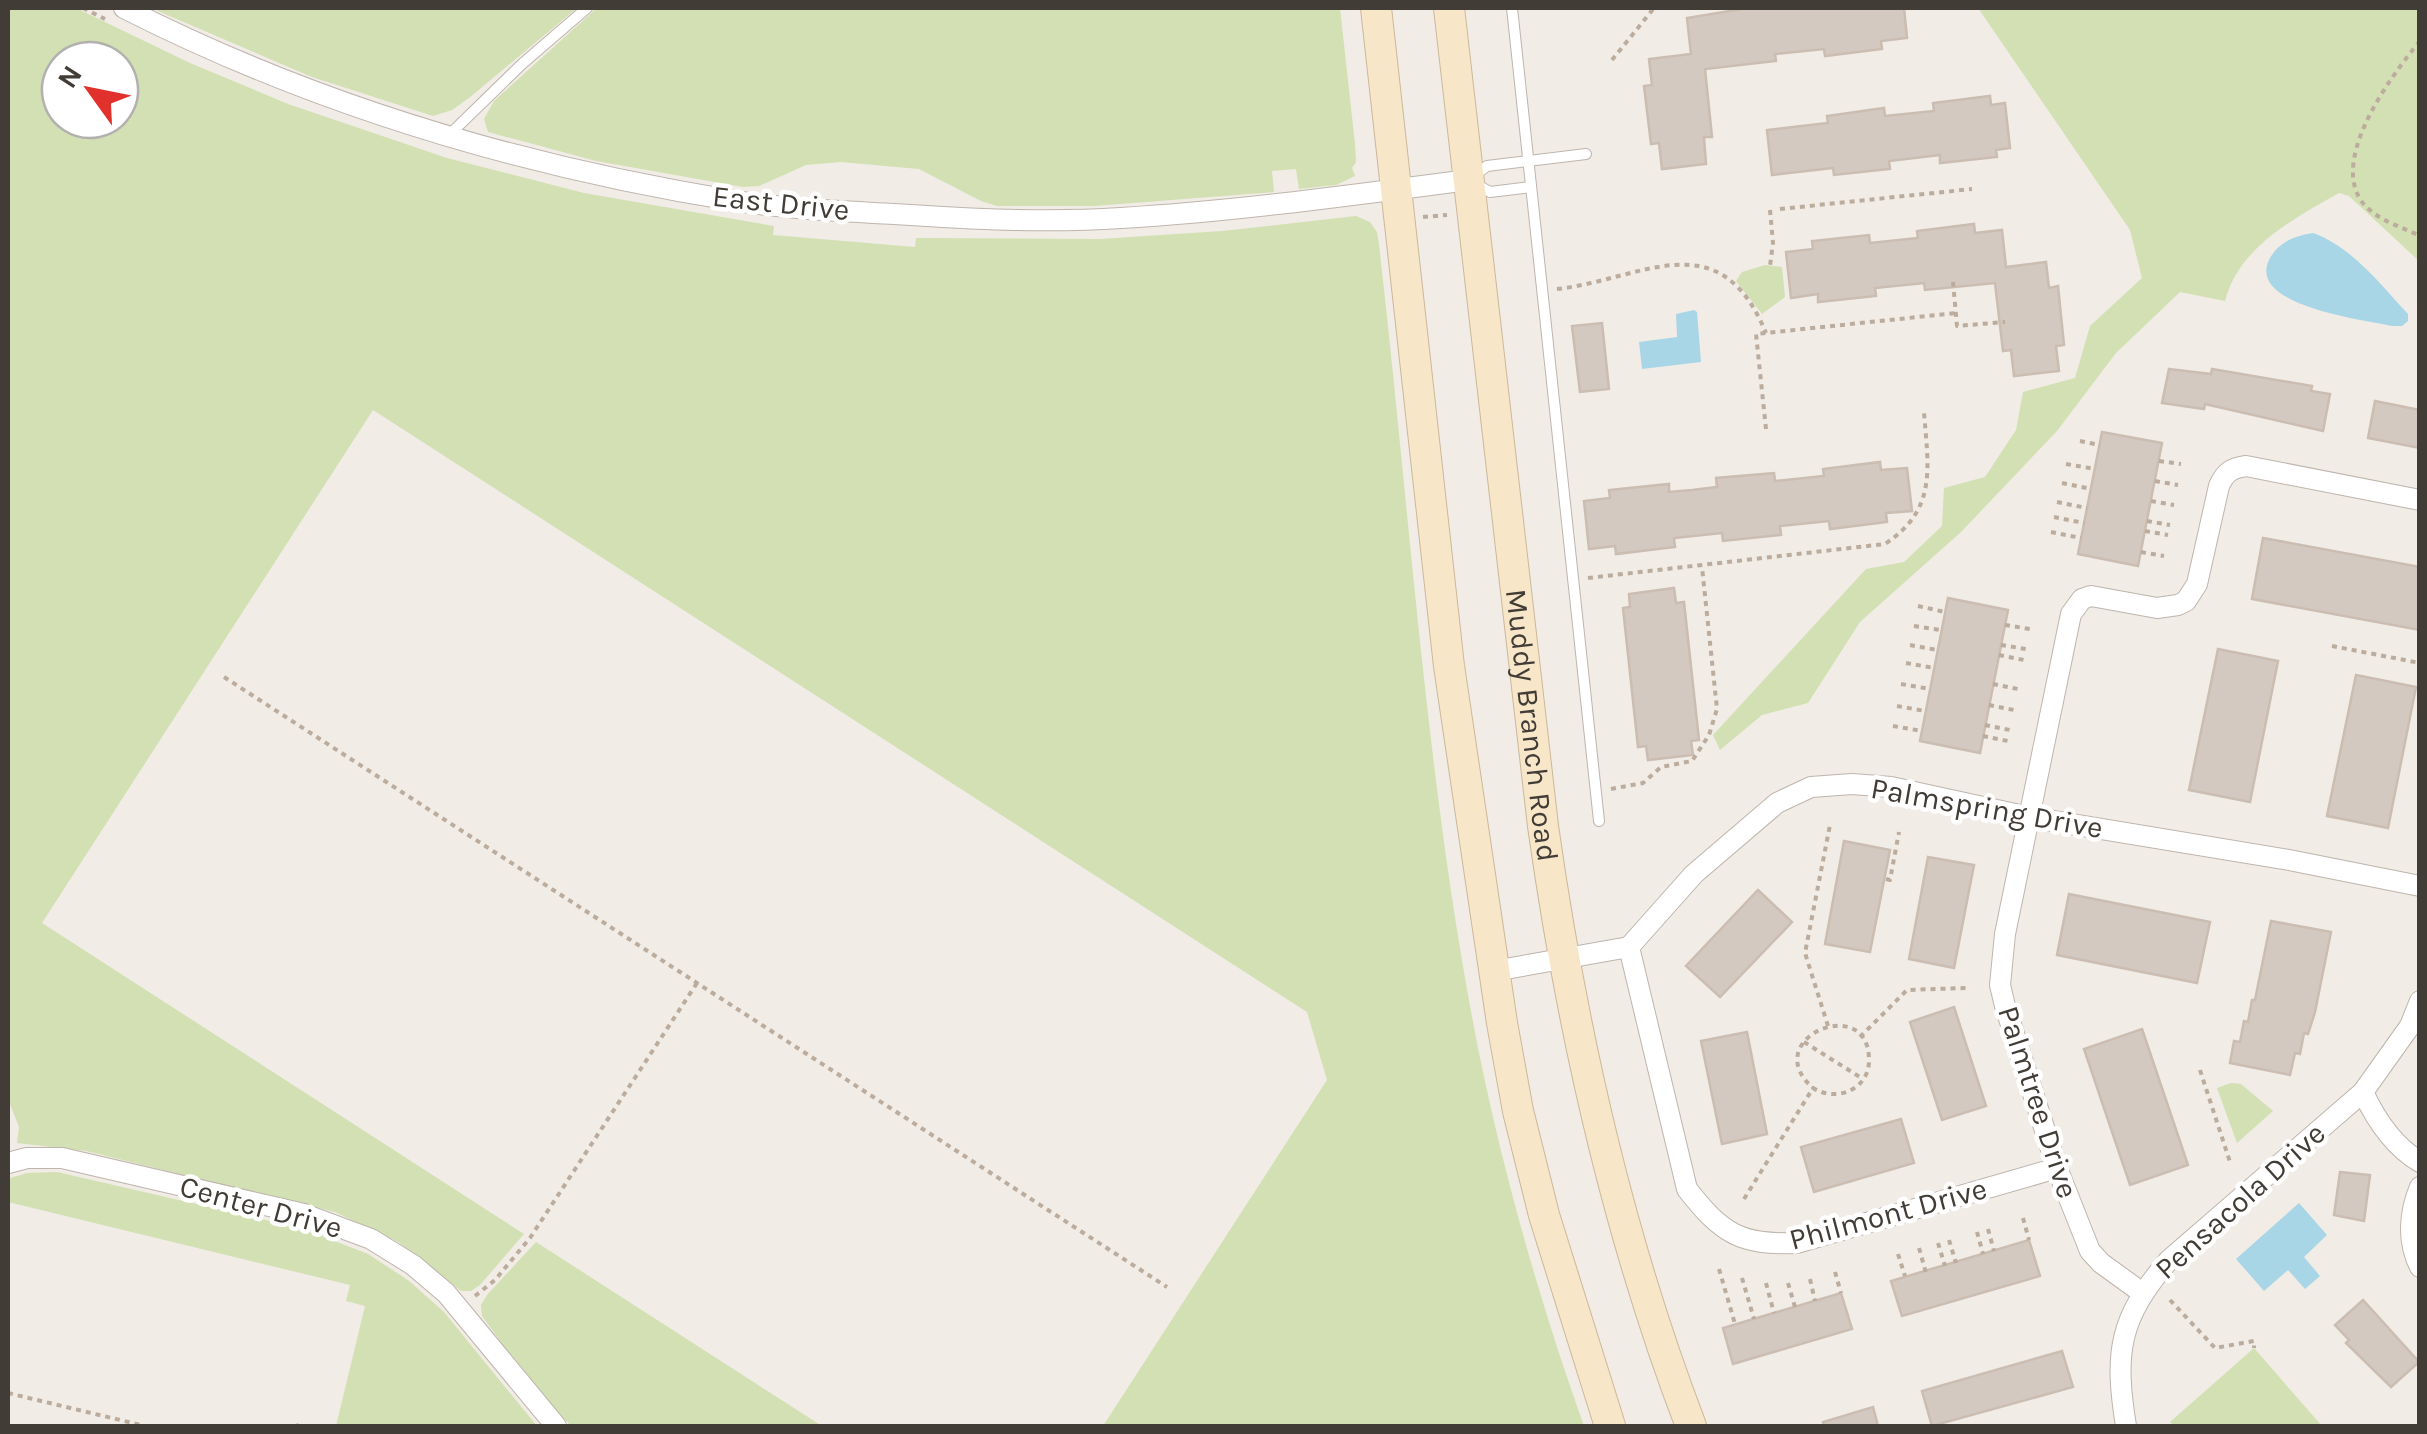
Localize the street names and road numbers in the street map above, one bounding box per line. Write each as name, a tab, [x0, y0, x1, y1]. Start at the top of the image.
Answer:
street label: East Drive	[711, 178, 851, 228]
street label: Muddy Branch Road	[1498, 587, 1566, 864]
street label: Palmspring Drive	[1868, 770, 2106, 846]
street label: Palmtree Drive	[1990, 1001, 2086, 1203]
street label: Pensacola Drive	[2148, 1115, 2332, 1287]
street label: Center Drive	[176, 1168, 346, 1246]
street label: Philmont Drive	[1785, 1170, 1991, 1258]

